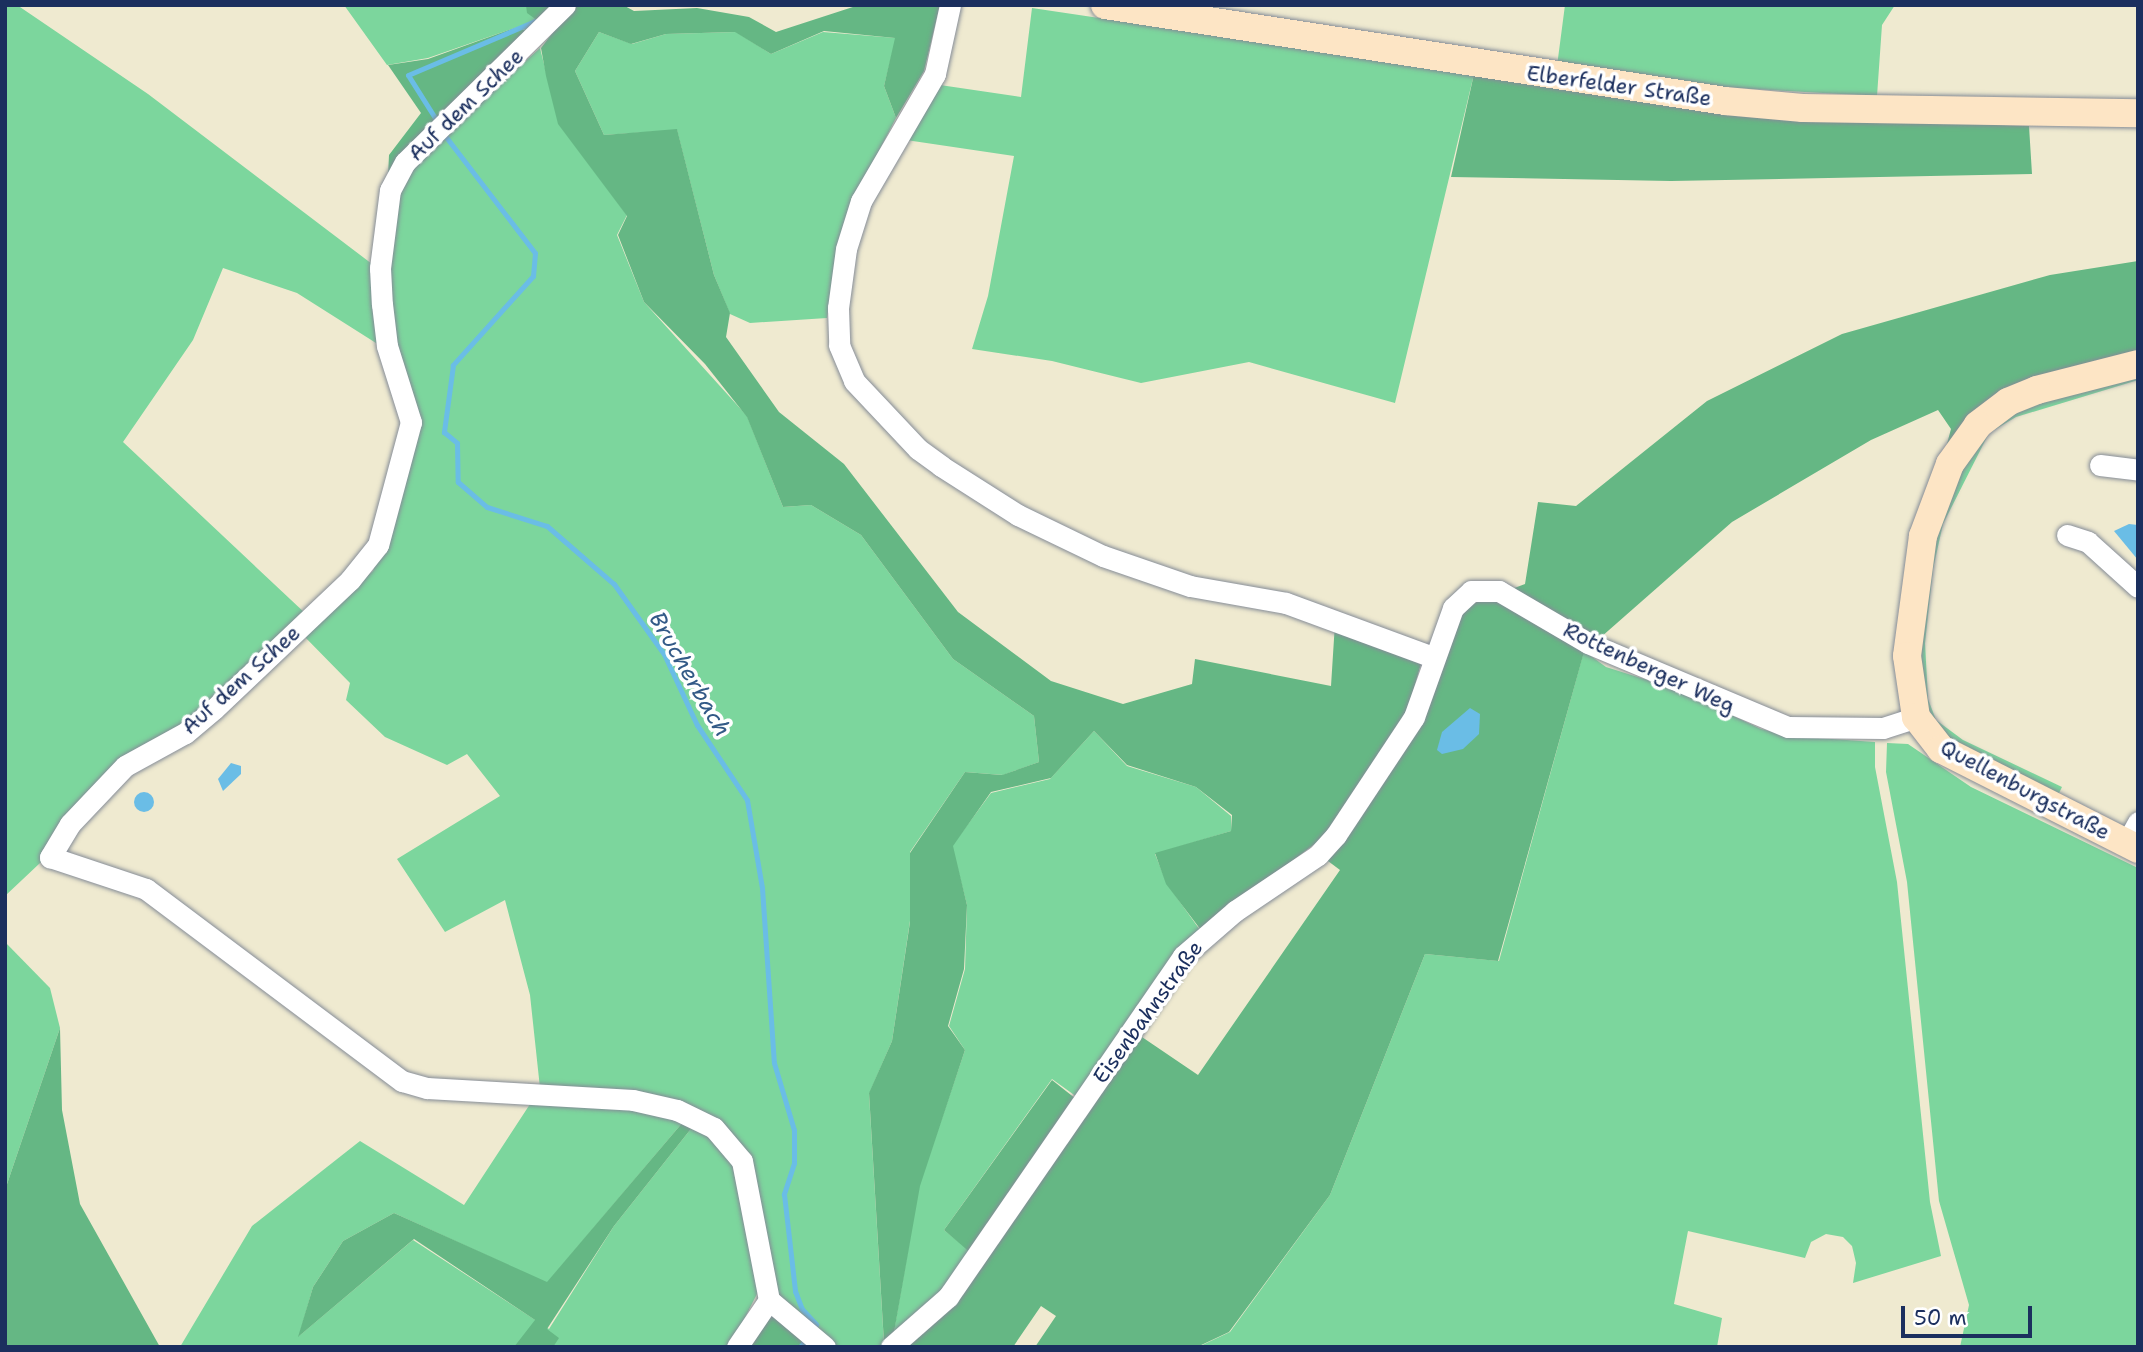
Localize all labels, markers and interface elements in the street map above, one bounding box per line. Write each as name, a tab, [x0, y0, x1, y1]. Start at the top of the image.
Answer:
street label: Auf dem Schee	[403, 44, 529, 166]
street label: Elberfelder Straße	[1525, 61, 1713, 111]
water label: Brucherbach	[643, 607, 737, 741]
street label: Rottenberger Weg	[1559, 617, 1739, 719]
street label: Auf dem Schee	[177, 620, 305, 740]
street label: Quellenburgstraße	[1936, 735, 2114, 845]
street label: Eisenbahnstraße	[1088, 936, 1208, 1088]
scale bar	[1905, 1292, 2036, 1336]
text: 50 m	[1914, 1304, 1967, 1332]

